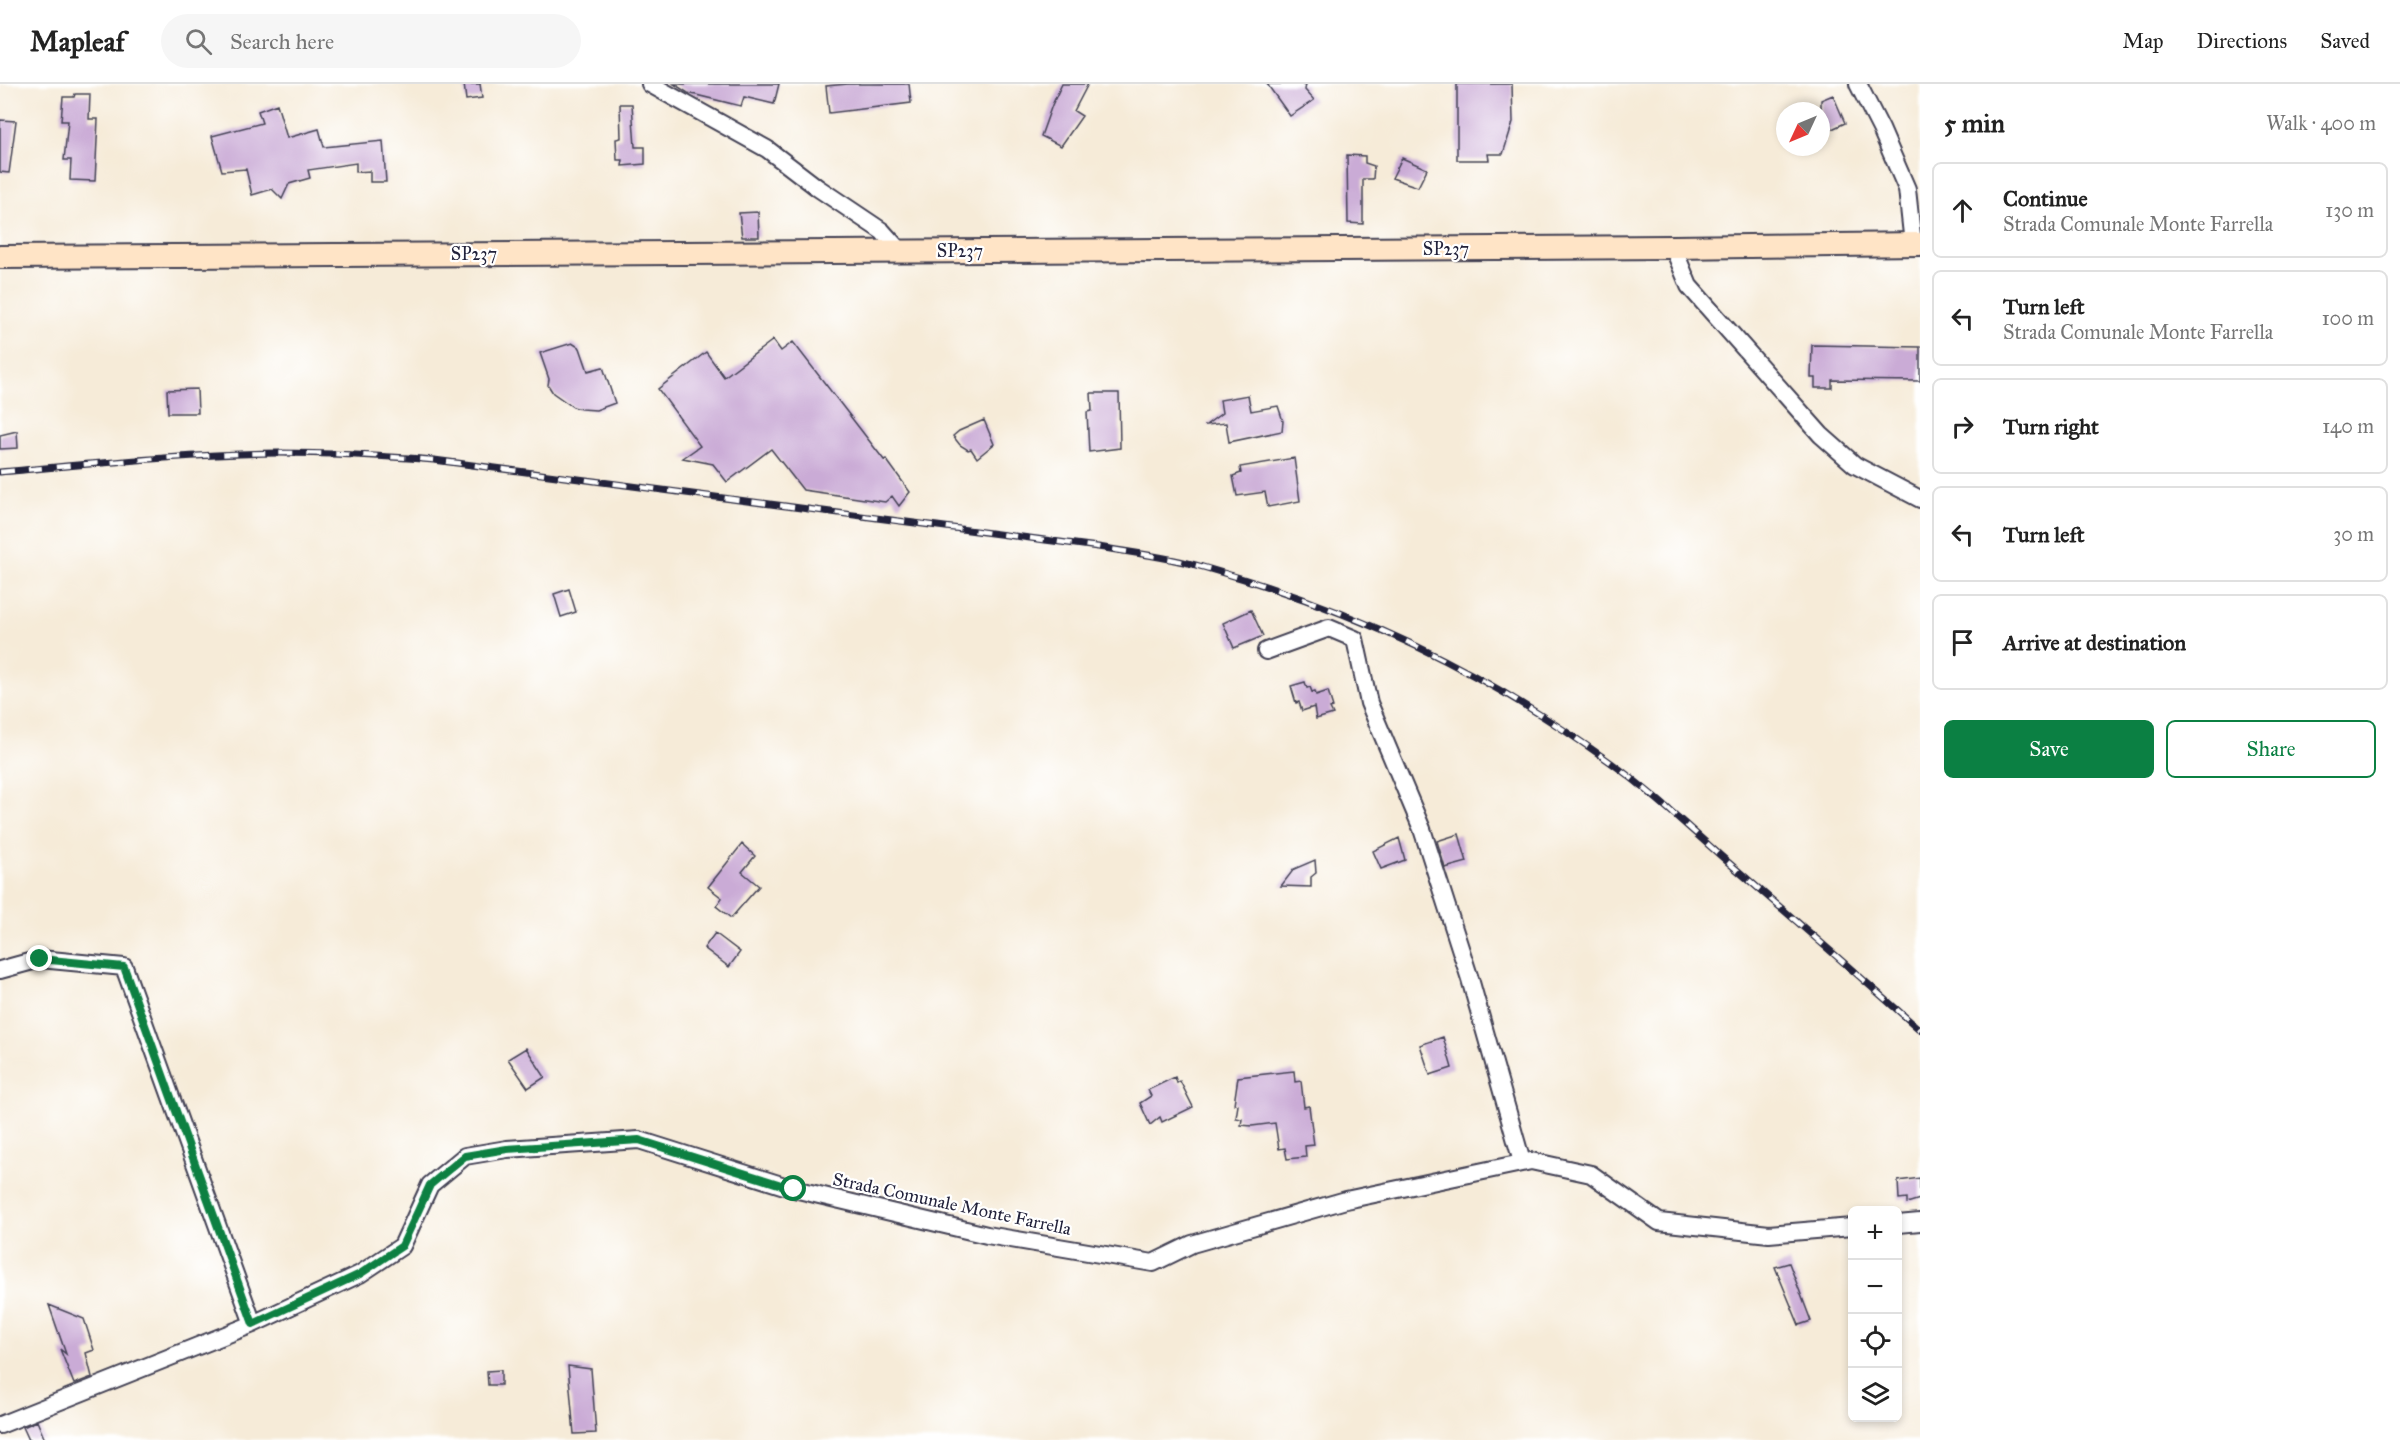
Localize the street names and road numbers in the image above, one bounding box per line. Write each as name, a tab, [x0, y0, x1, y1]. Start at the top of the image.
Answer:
street label: SP237	[1423, 238, 1469, 260]
street label: SP237	[937, 240, 983, 262]
street label: SP237	[451, 243, 497, 265]
street label: Strada Comunale Monte Farrella	[831, 1168, 1074, 1240]

